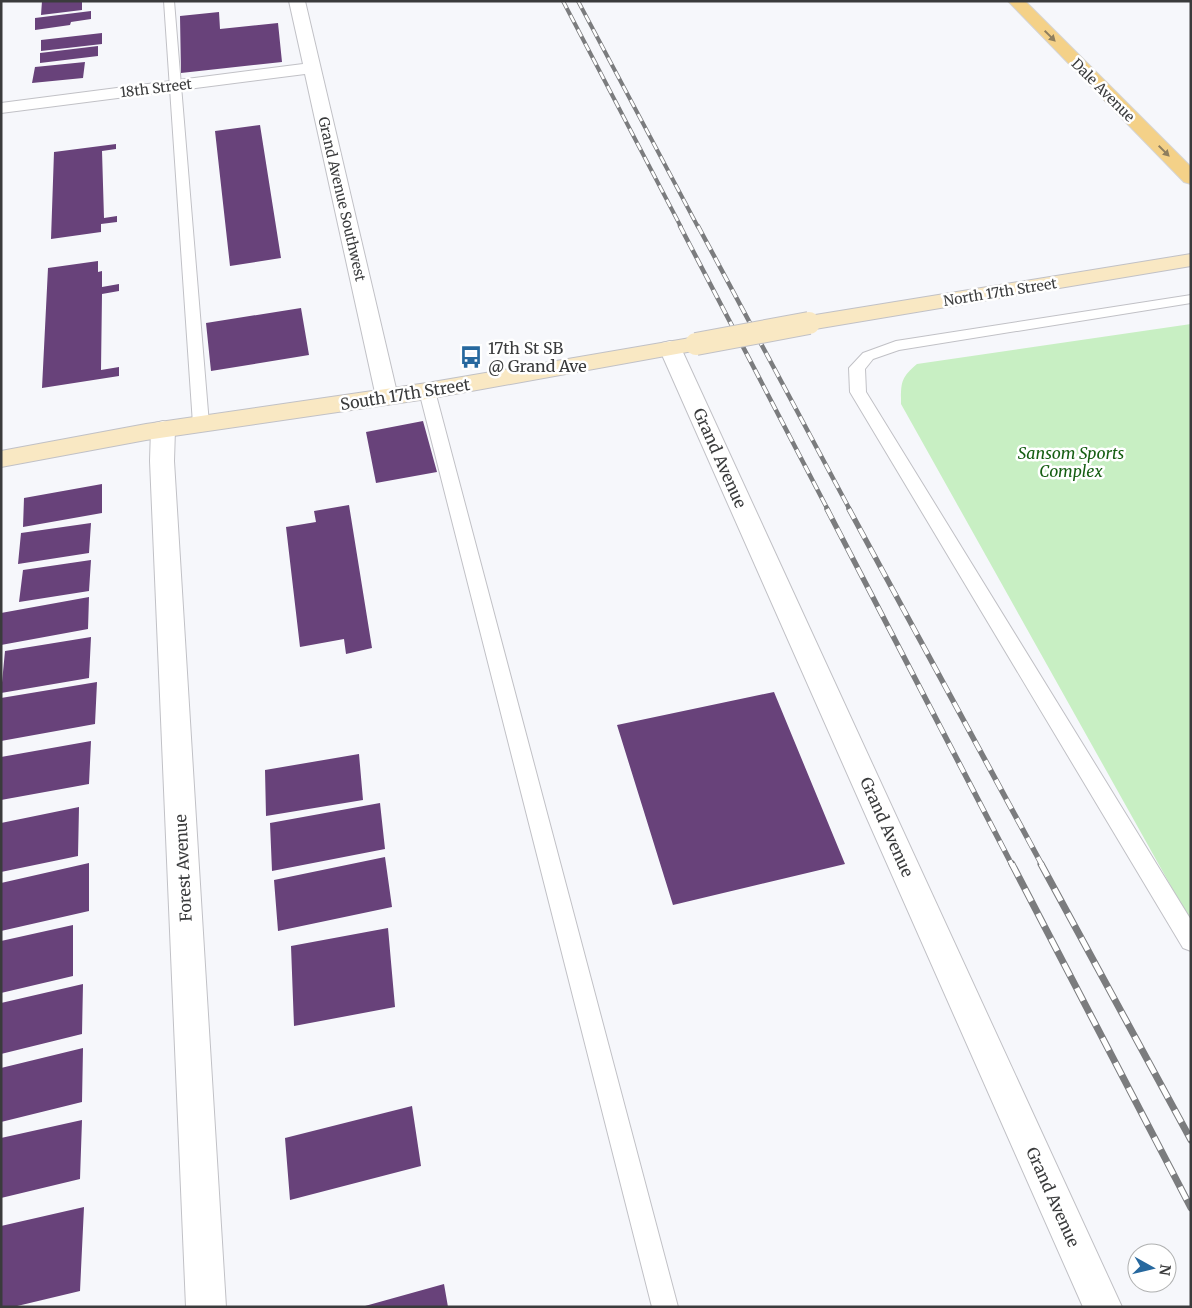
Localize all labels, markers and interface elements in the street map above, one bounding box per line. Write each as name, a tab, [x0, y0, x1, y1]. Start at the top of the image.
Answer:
one-way arrow	[1044, 30, 1056, 42]
street label: Dale Avenue	[1068, 55, 1138, 125]
street label: 18th Street	[119, 75, 193, 101]
street label: Grand Avenue Southwest	[314, 115, 370, 283]
one-way arrow	[1158, 145, 1170, 157]
street label: North 17th Street	[942, 274, 1058, 310]
place label: 17th St SB @ Grand Ave	[488, 338, 587, 376]
bus stop icon: 17th St SB @ Grand Ave	[458, 344, 484, 370]
street label: South 17th Street	[339, 374, 472, 414]
street label: Grand Avenue	[689, 405, 751, 511]
park label: Sansom Sports Complex	[1018, 443, 1125, 481]
street label: Grand Avenue	[856, 774, 918, 880]
street label: Forest Avenue	[170, 814, 196, 922]
street label: Grand Avenue	[1022, 1144, 1084, 1250]
north arrow	[1127, 1243, 1177, 1293]
text: N	[1155, 1263, 1175, 1277]

